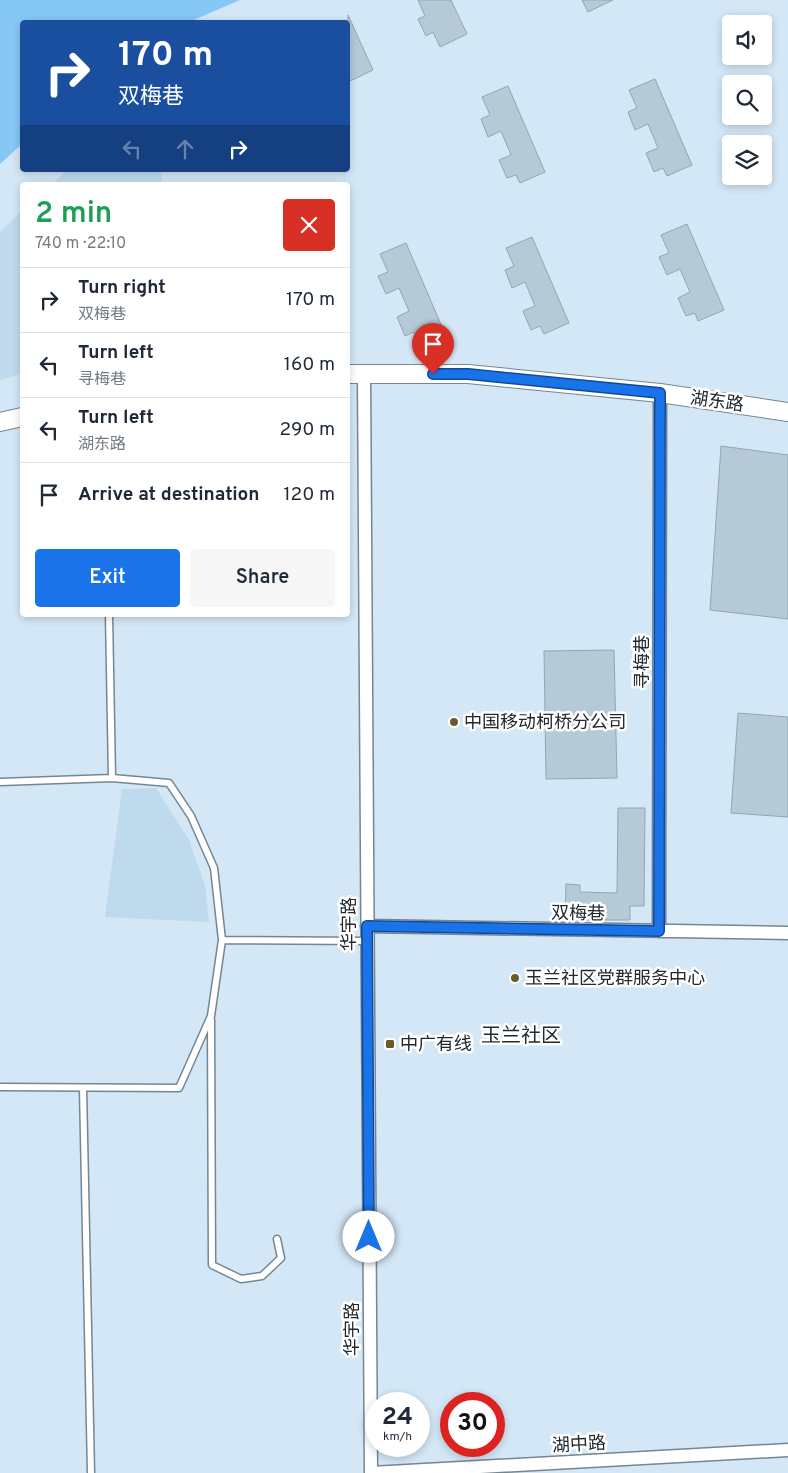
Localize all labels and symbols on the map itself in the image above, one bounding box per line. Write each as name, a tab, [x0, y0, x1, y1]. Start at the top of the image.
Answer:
pin	[412, 323, 454, 374]
street label: 湖东路	[688, 387, 745, 418]
street label: 寻梅巷	[632, 635, 655, 689]
place label: 中国移动柯桥分公司	[464, 712, 626, 735]
marker: 中国移动柯桥分公司	[448, 716, 460, 728]
street label: 华宇路	[339, 897, 362, 951]
street label: 双梅巷	[551, 903, 605, 926]
place label: 玉兰社区党群服务中心	[525, 968, 705, 991]
marker: 玉兰社区党群服务中心	[509, 972, 521, 984]
district label: 玉兰社区	[481, 1024, 561, 1050]
place label: 中广有线	[400, 1034, 472, 1057]
marker: 中广有线	[384, 1038, 396, 1050]
position arrow	[342, 1210, 394, 1262]
street label: 华宇路	[342, 1302, 365, 1356]
speed limit sign: 30	[440, 1392, 505, 1457]
street label: 湖中路	[552, 1433, 607, 1458]

